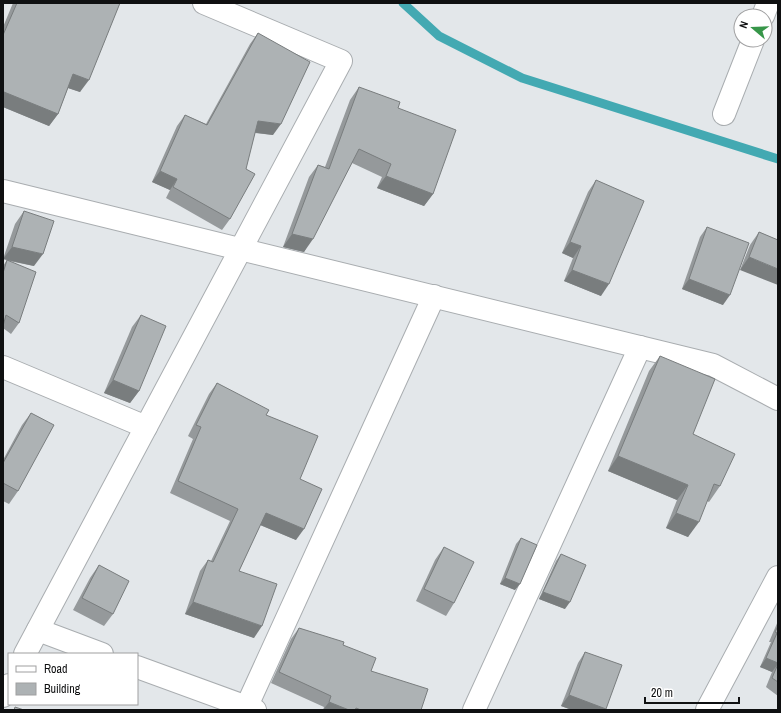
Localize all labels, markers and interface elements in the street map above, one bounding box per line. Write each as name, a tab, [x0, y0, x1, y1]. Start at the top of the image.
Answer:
north arrow	[733, 8, 773, 48]
text: N	[736, 19, 751, 30]
legend	[8, 653, 138, 705]
text: Road	[44, 661, 68, 677]
scale bar	[645, 679, 739, 705]
text: Building	[44, 681, 81, 697]
text: 20 m	[651, 685, 673, 701]

